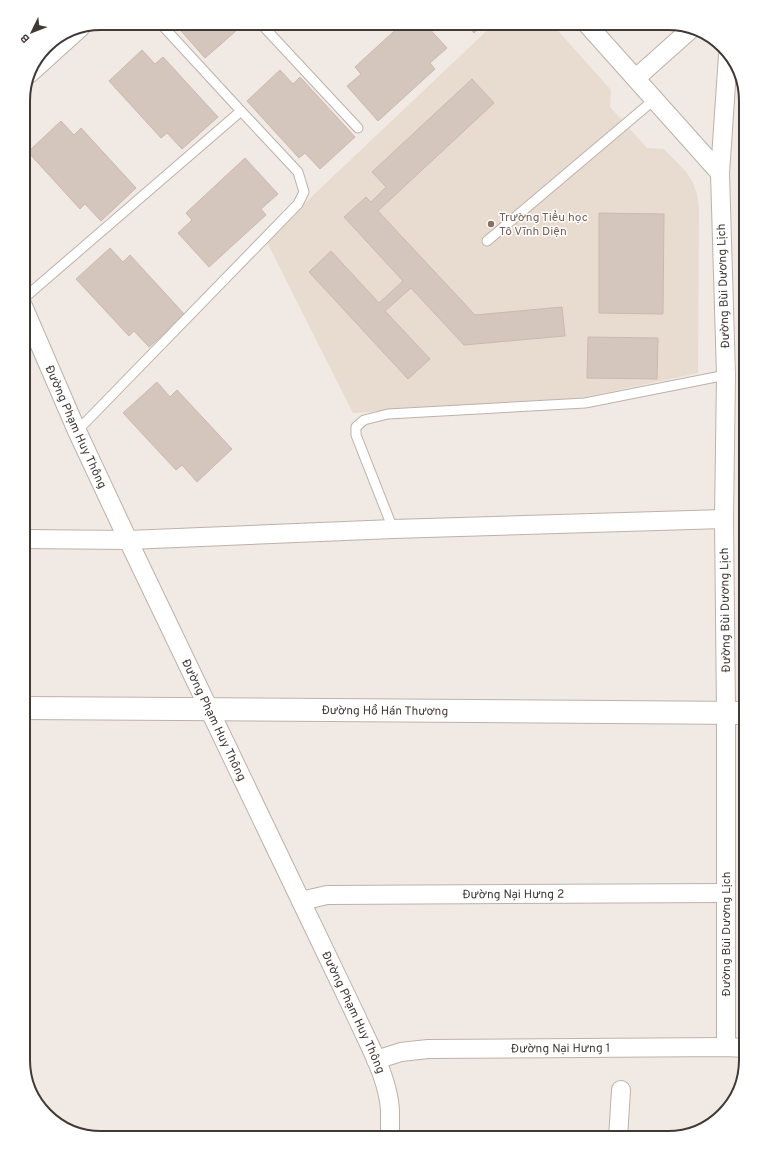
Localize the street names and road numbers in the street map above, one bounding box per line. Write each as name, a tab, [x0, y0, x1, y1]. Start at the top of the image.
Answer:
street label: Đường Bùi Dương Lịch	[714, 223, 734, 349]
street label: Đường Phạm Huy Thông	[41, 363, 110, 491]
street label: Đường Bùi Dương Lịch	[717, 547, 735, 673]
street label: Đường Phạm Huy Thông	[177, 657, 249, 784]
street label: Đường Hồ Hán Thương	[322, 703, 448, 720]
street label: Đường Bùi Dương Lịch	[719, 872, 735, 997]
street label: Đường Nại Hưng 2	[462, 887, 564, 903]
street label: Đường Phạm Huy Thông	[317, 949, 388, 1076]
street label: Đường Nại Hưng 1	[511, 1041, 610, 1057]

